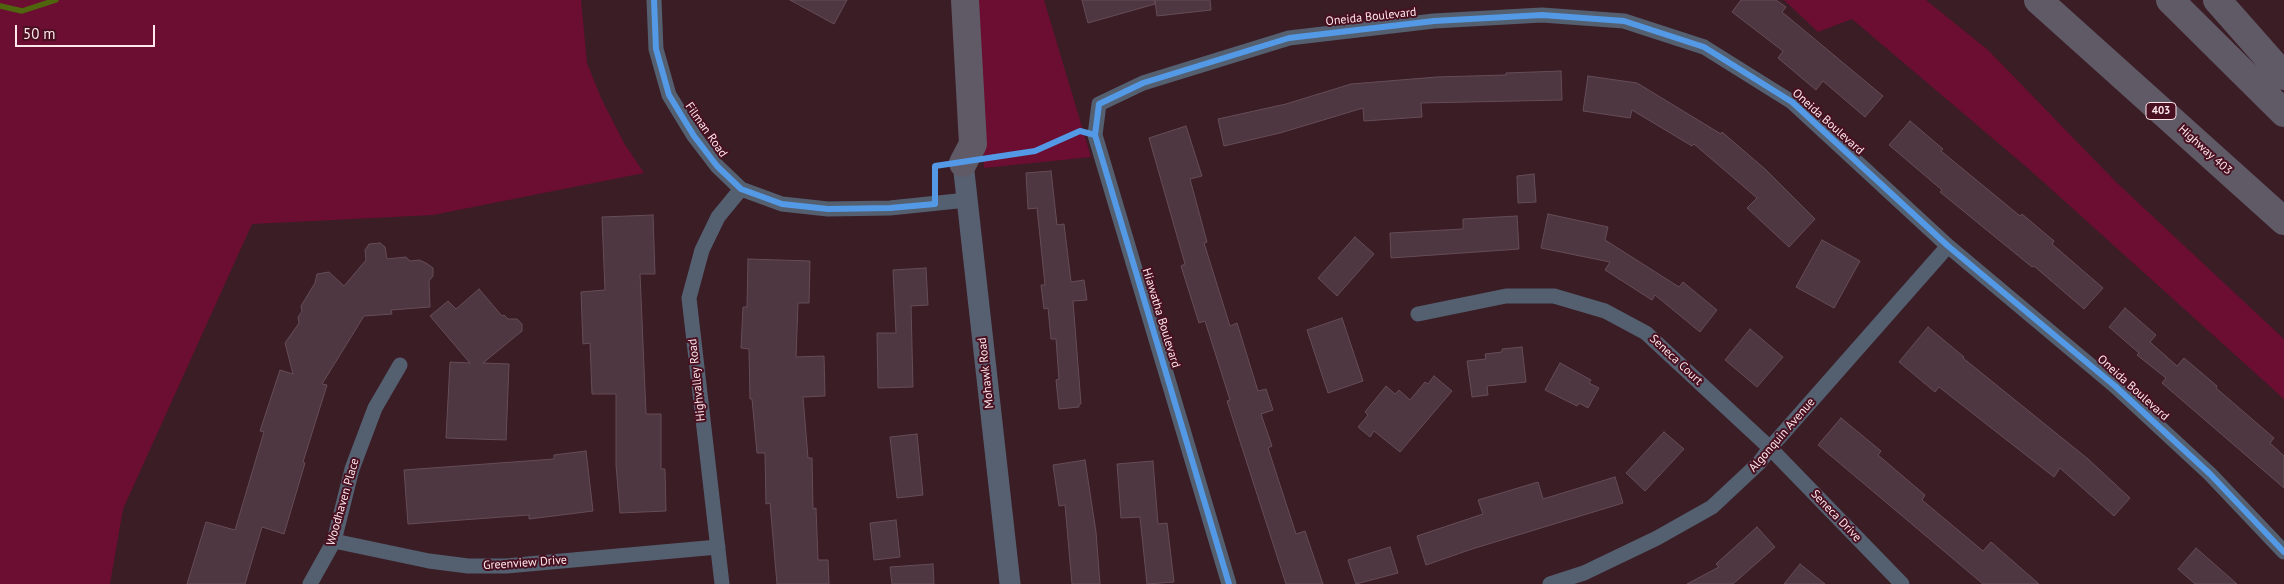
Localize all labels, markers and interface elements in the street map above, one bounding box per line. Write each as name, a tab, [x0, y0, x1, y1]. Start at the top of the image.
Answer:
street label: Oneida Boulevard	[1325, 5, 1417, 29]
scale bar	[18, 15, 158, 47]
text: 50 m	[23, 24, 56, 43]
street label: Oneida Boulevard	[1789, 86, 1867, 158]
street label: Filman Road	[682, 100, 730, 160]
road number: 403	[2146, 102, 2176, 120]
street label: Highway 403	[2175, 122, 2235, 178]
street label: Hiawatha Boulevard	[1139, 266, 1183, 370]
street label: Seneca Court	[1646, 332, 1706, 388]
street label: Mohawk Road	[975, 337, 997, 409]
street label: Highvalley Road	[685, 338, 709, 422]
street label: Oneida Boulevard	[2094, 352, 2172, 424]
street label: Algonquin Avenue	[1746, 395, 1818, 475]
street label: Woodhaven Place	[324, 457, 362, 547]
street label: Seneca Drive	[1808, 487, 1864, 545]
street label: Greenview Drive	[483, 553, 567, 573]

